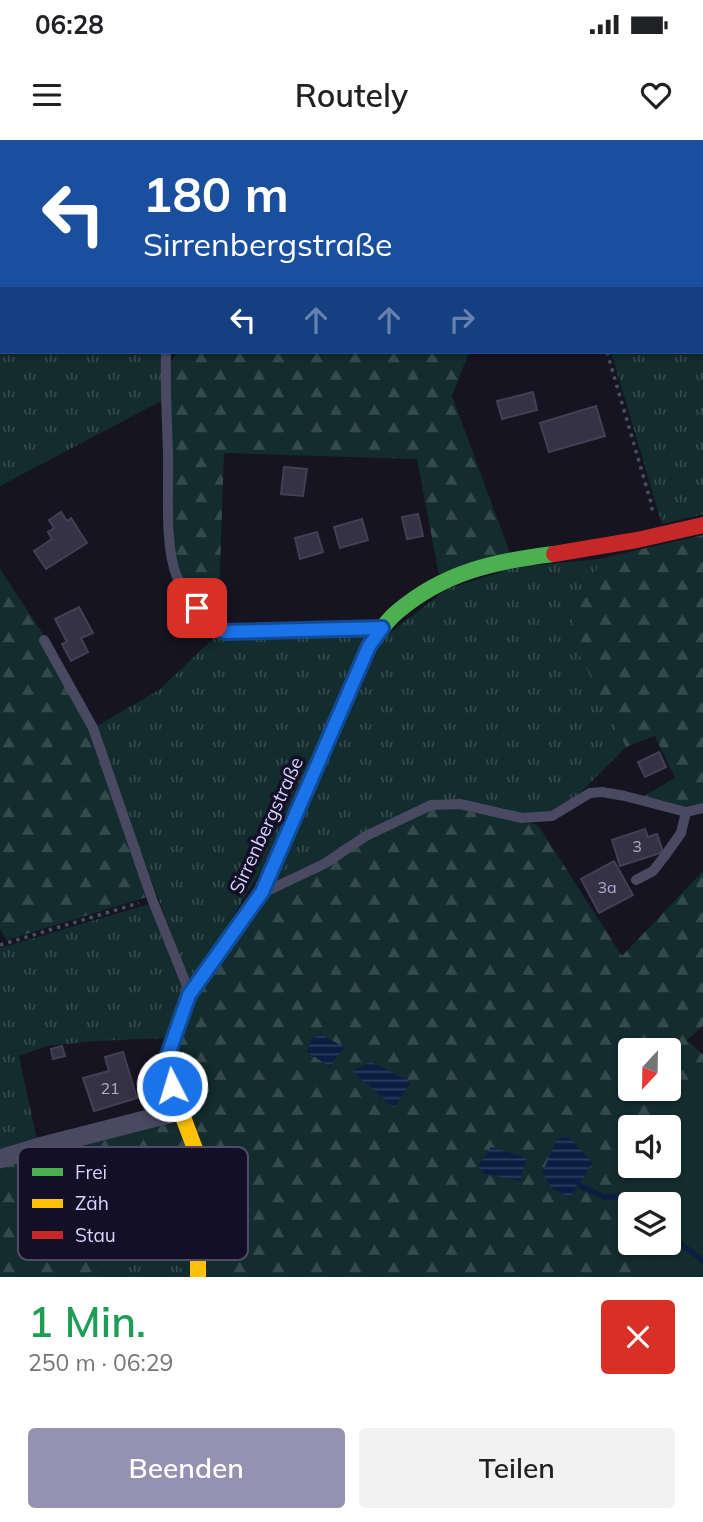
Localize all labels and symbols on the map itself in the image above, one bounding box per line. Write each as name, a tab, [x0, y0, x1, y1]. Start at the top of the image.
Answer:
pin	[167, 578, 227, 638]
street label: Sirrenbergstraße	[224, 753, 308, 897]
house number: 3	[632, 836, 642, 856]
house number: 3a	[597, 877, 617, 897]
north arrow	[618, 1038, 681, 1101]
position arrow	[135, 1049, 209, 1123]
house number: 21	[100, 1078, 120, 1098]
legend	[18, 1147, 248, 1260]
text: Frei	[75, 1160, 107, 1184]
text: Zäh	[75, 1191, 109, 1215]
text: Stau	[75, 1223, 116, 1247]

